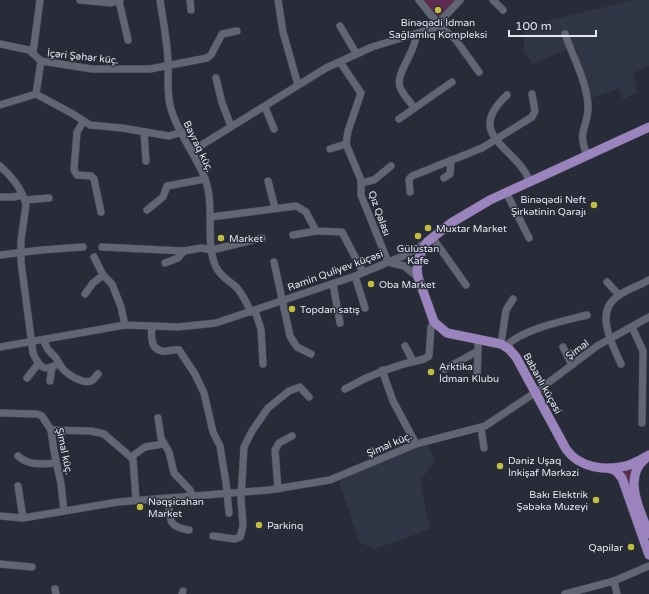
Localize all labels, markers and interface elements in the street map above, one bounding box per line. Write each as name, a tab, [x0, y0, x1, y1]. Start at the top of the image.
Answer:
marker: Binəqədi İdman Sağlamlıq Kompleksi	[433, 5, 443, 15]
scale bar	[509, 12, 596, 38]
place label: Binəqədi İdman Sağlamlıq Kompleksi	[389, 17, 487, 41]
text: 100 m	[515, 19, 552, 33]
street label: İçəri Şəhər küç.	[46, 47, 119, 67]
street label: Bayraq küç.	[181, 119, 216, 174]
street label: Qız Qalası	[365, 189, 393, 238]
place label: Binəqədi Neft Şirkətinin Qarajı	[511, 194, 586, 218]
marker: Binəqədi Neft Şirkətinin Qarajı	[589, 200, 599, 210]
marker: Muxtar Market	[423, 223, 433, 233]
place label: Muxtar Market	[436, 223, 507, 235]
marker: Gülüstan Kafe	[413, 231, 423, 241]
marker: Market	[216, 233, 226, 243]
place label: Market	[229, 233, 263, 245]
place label: Gülüstan Kafe	[397, 243, 439, 267]
street label: Ramin Quliyev küçəsi	[286, 248, 385, 294]
marker: Oba Market	[366, 279, 376, 289]
place label: Oba Market	[379, 279, 436, 291]
marker: Topdan satış	[287, 304, 297, 314]
place label: Topdan satış	[300, 304, 360, 316]
street label: Şimal	[564, 337, 592, 362]
street label: Babanlı küçəsi	[520, 351, 564, 416]
place label: Arktika İdman Klubu	[439, 361, 499, 385]
marker: Arktika İdman Klubu	[426, 367, 436, 377]
street label: Şimal küç.	[53, 427, 75, 476]
street label: Şimal küç.	[365, 430, 414, 460]
place label: Dəniz Uşaq İnkişaf Mərkəzi	[508, 455, 579, 479]
marker: Dəniz Uşaq İnkişaf Mərkəzi	[495, 461, 505, 471]
place label: Bakı Elektrik Şəbəkə Muzeyi	[517, 489, 589, 513]
marker: Bakı Elektrik Şəbəkə Muzeyi	[591, 495, 601, 505]
place label: Nəqşicahan Market	[148, 496, 204, 520]
marker: Nəqşicahan Market	[135, 502, 145, 512]
marker: Parkinq	[254, 520, 264, 530]
place label: Parkinq	[267, 520, 303, 532]
place label: Qapilar	[589, 542, 623, 554]
marker: Qapilar	[626, 542, 636, 552]

